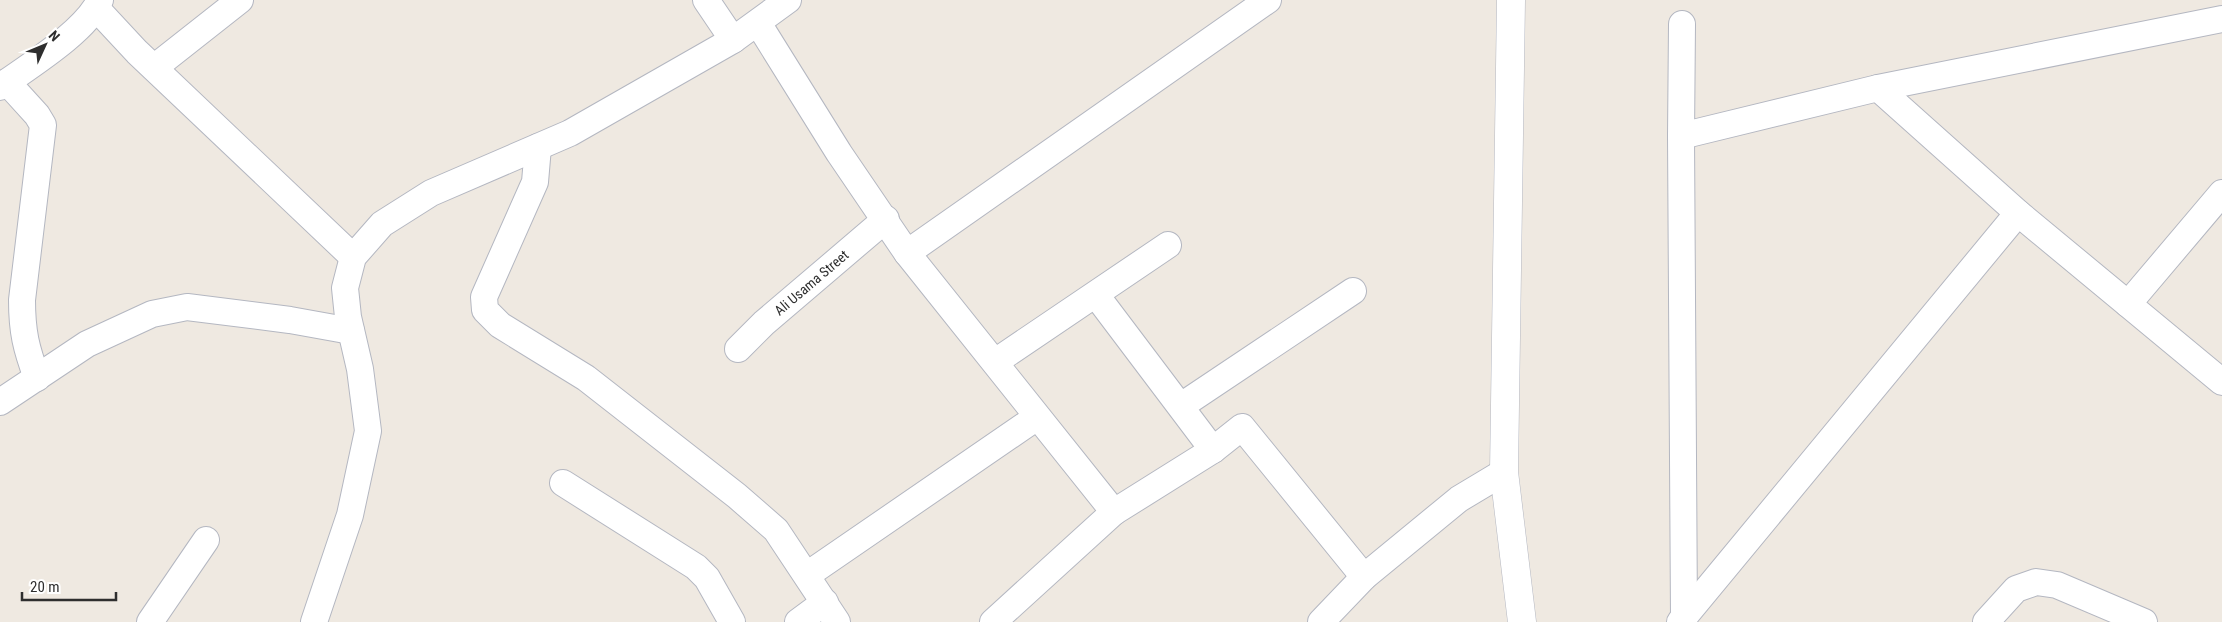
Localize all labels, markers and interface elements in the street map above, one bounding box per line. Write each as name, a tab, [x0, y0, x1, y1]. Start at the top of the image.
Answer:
north arrow	[20, 20, 70, 70]
text: N	[46, 27, 63, 45]
street label: Ali Usama Street	[771, 247, 852, 319]
scale bar	[22, 570, 116, 602]
text: 20 m	[30, 578, 60, 596]

